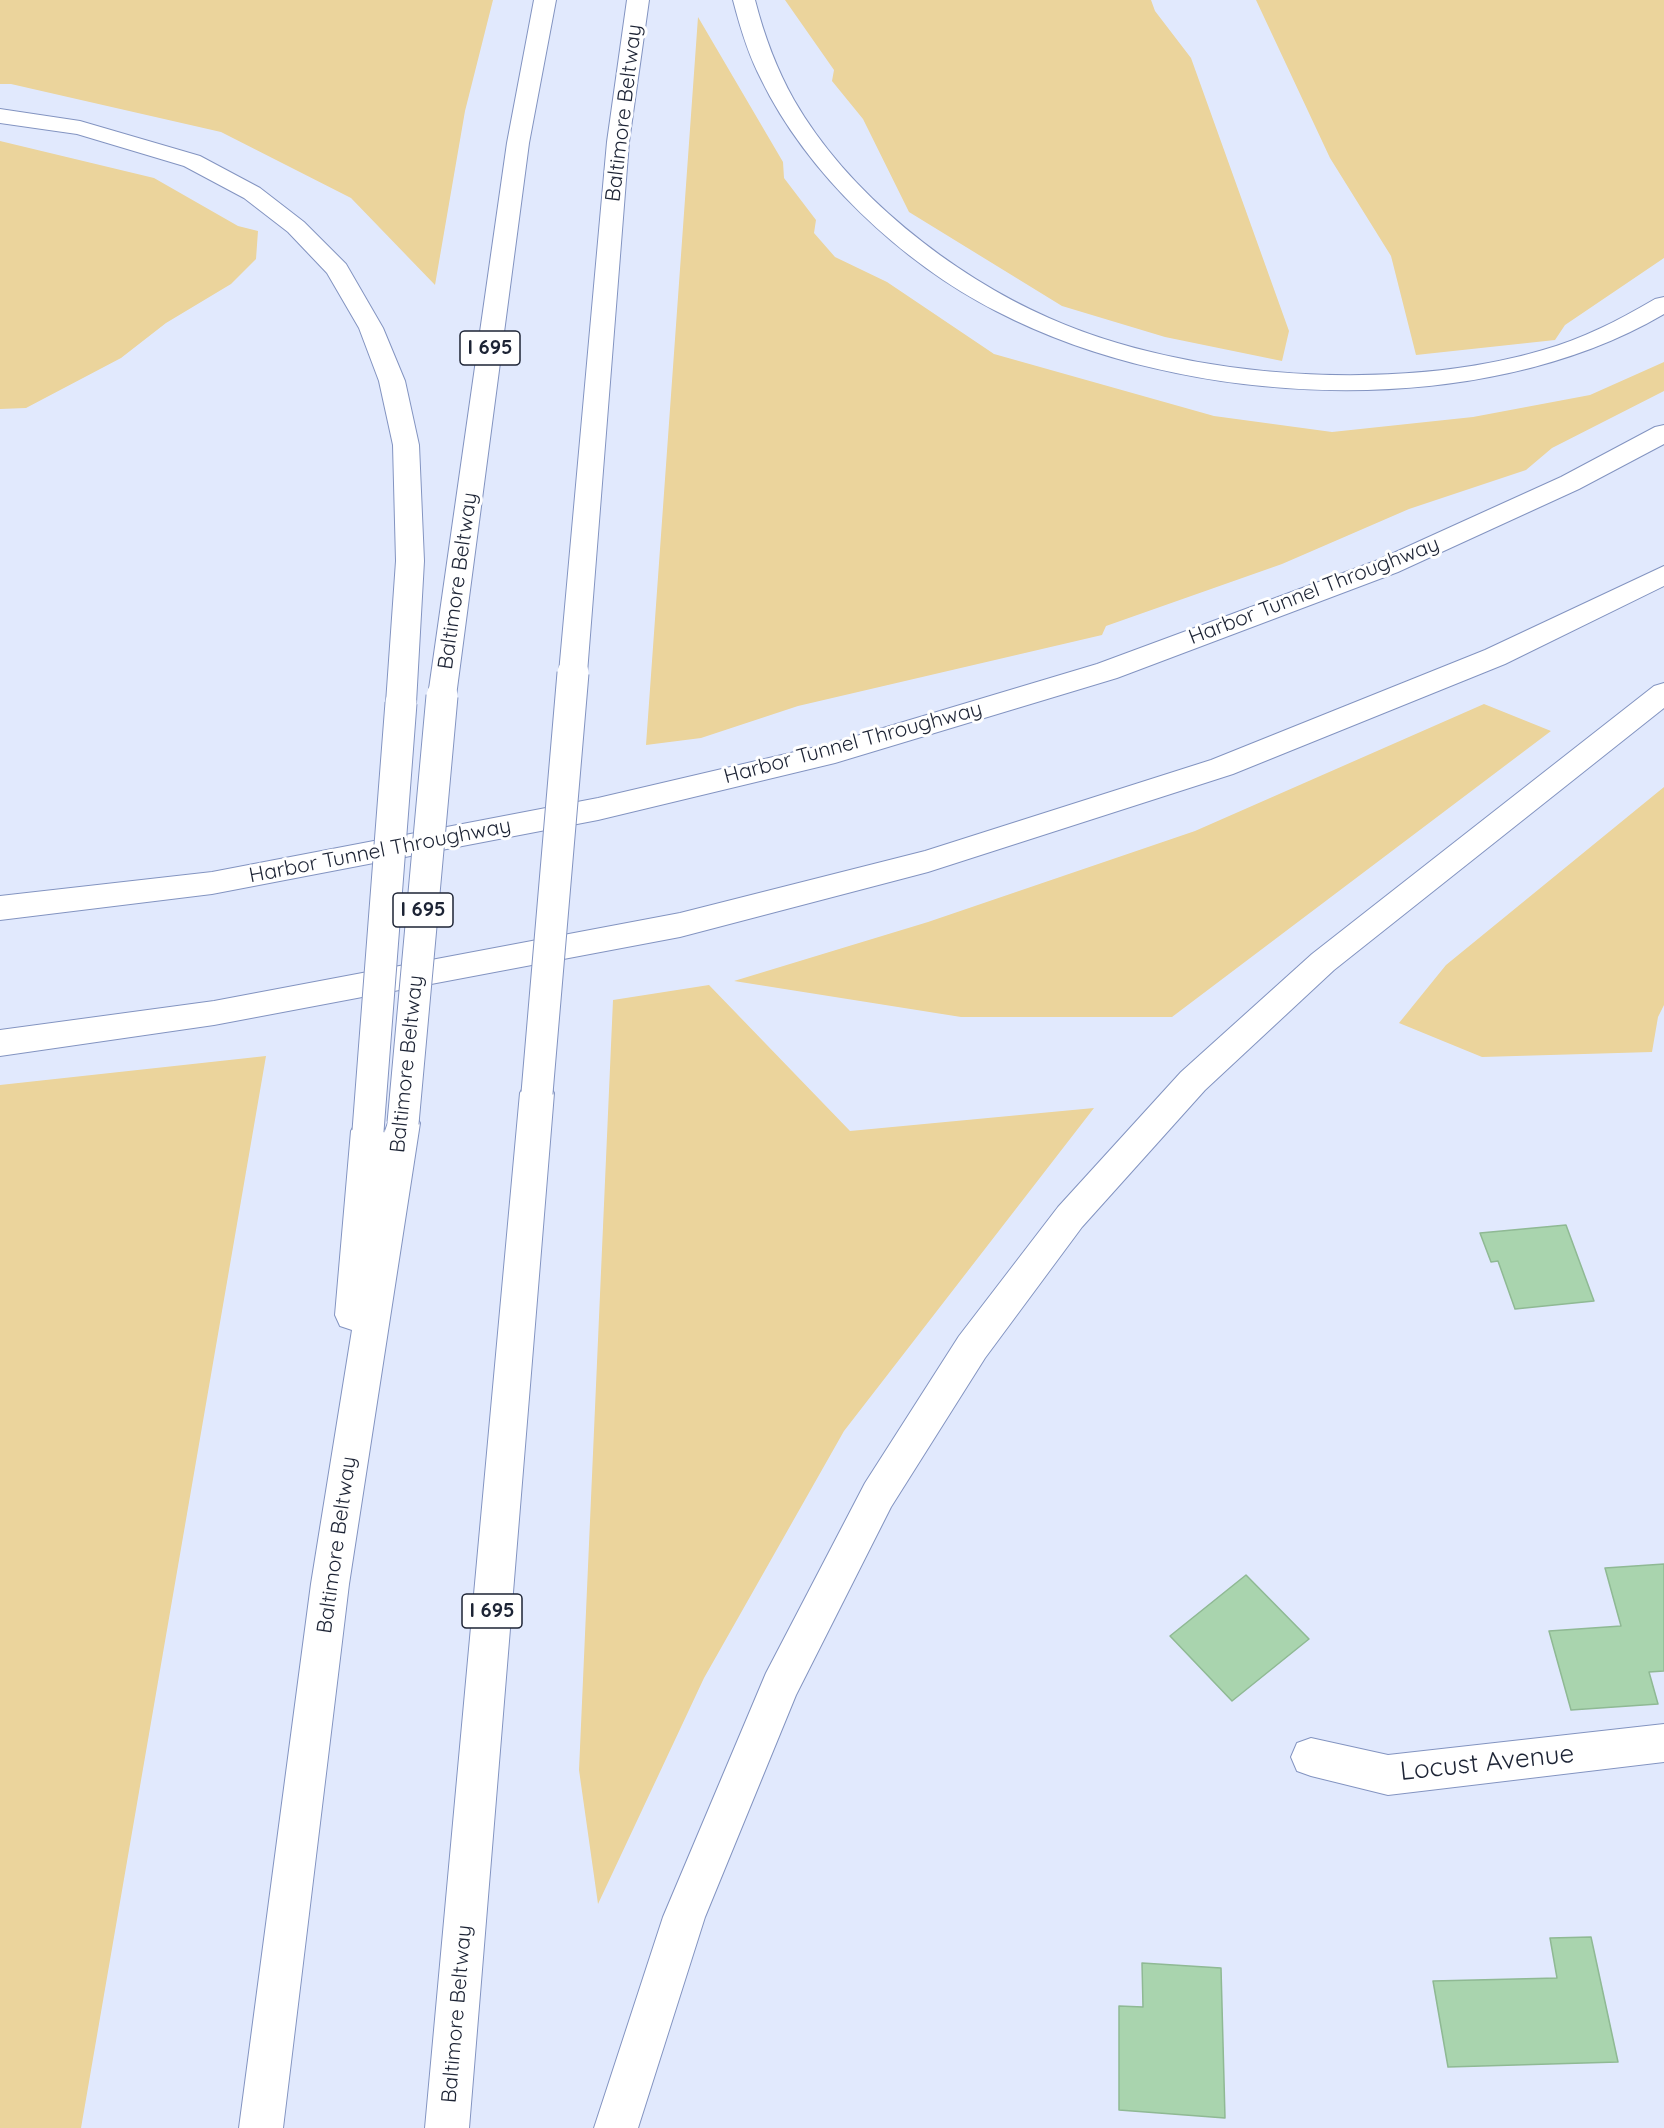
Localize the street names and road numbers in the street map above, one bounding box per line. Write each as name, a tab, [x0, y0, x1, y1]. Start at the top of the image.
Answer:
street label: Baltimore Beltway	[601, 23, 647, 203]
road number: I 695	[460, 331, 520, 365]
street label: Baltimore Beltway	[433, 491, 483, 671]
street label: Harbor Tunnel Throughway	[1185, 532, 1443, 650]
street label: Harbor Tunnel Throughway	[721, 696, 985, 790]
street label: Harbor Tunnel Throughway	[247, 813, 513, 889]
road number: I 695	[393, 893, 453, 927]
street label: Baltimore Beltway	[385, 974, 429, 1154]
street label: Baltimore Beltway	[312, 1455, 362, 1635]
road number: I 695	[462, 1594, 522, 1628]
street label: Locust Avenue	[1398, 1738, 1576, 1788]
street label: Baltimore Beltway	[437, 1924, 477, 2104]

